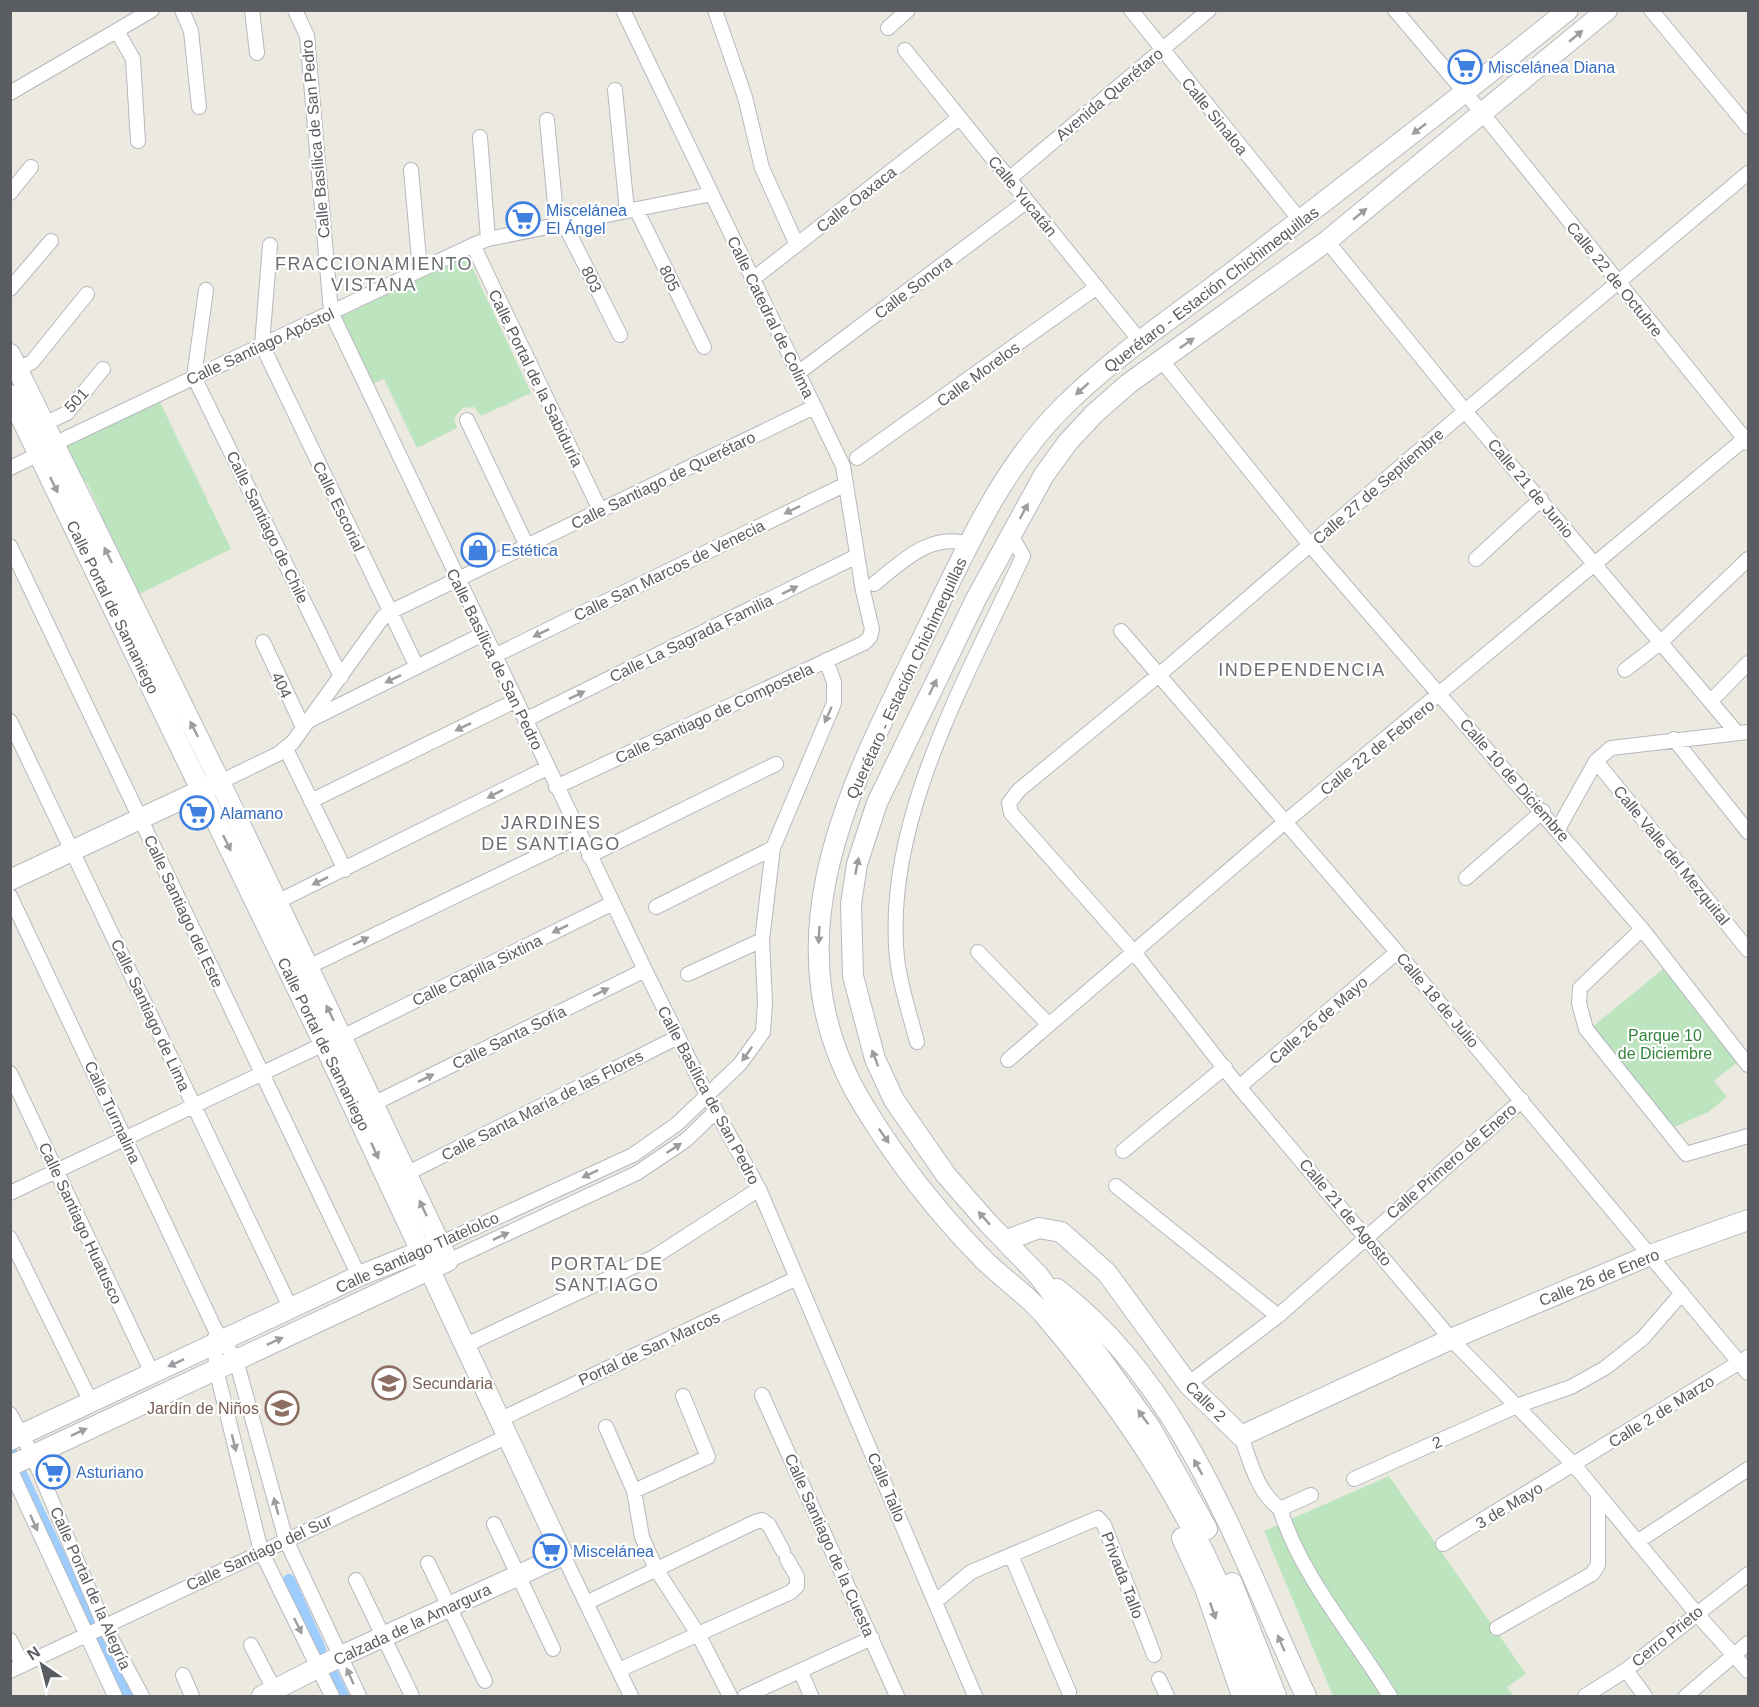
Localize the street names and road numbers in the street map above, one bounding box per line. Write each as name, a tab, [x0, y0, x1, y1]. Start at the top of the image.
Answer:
street label: Calle Basílica de San Pedro	[298, 39, 333, 239]
street label: Avenida Querétaro	[1053, 45, 1166, 144]
street label: Calle Sinaloa	[1178, 74, 1251, 158]
street label: Calle Yucatán	[985, 153, 1060, 240]
street label: Calle Oaxaca	[813, 163, 899, 236]
street label: Querétaro - Estación Chichimequillas	[1101, 203, 1322, 376]
street label: Calle 22 de Octubre	[1563, 219, 1666, 340]
street label: Calle Catedral de Colima	[724, 234, 817, 401]
street label: Calle Sonora	[871, 253, 955, 322]
street label: 805	[656, 262, 683, 294]
street label: 803	[578, 263, 605, 295]
street label: Calle Portal de la Sabiduría	[485, 287, 586, 470]
street label: Calle Santiago Apóstol	[184, 305, 337, 388]
street label: Calle Morelos	[934, 339, 1023, 410]
street label: 501	[61, 385, 92, 416]
street label: Calle 27 de Septiembre	[1310, 425, 1447, 548]
street label: Calle Santiago de Querétaro	[568, 428, 758, 533]
street label: Calle 21 de Junio	[1484, 436, 1577, 541]
street label: Calle Santiago de Chile	[223, 448, 312, 606]
street label: Calle Escorial	[309, 459, 368, 554]
street label: Calle San Marcos de Venecia	[571, 517, 767, 624]
street label: Calle Portal de Samaniego	[63, 518, 162, 697]
street label: Querétaro - Estación Chichimequillas	[843, 555, 970, 801]
street label: Calle Basílica de San Pedro	[443, 566, 546, 753]
street label: Calle La Sagrada Familia	[607, 591, 776, 685]
street label: Calle Santiago de Compostela	[613, 660, 816, 767]
street label: 404	[268, 670, 295, 701]
street label: Calle 22 de Febrero	[1317, 696, 1438, 798]
street label: Calle 10 de Diciembre	[1457, 715, 1573, 845]
street label: Calle Valle del Mezquital	[1610, 782, 1733, 928]
street label: Calle Santiago del Este	[141, 832, 226, 990]
street label: Calle Capilla Sixtina	[410, 932, 545, 1009]
street label: Calle Santiago de Lima	[108, 937, 193, 1094]
street label: Calle 18 de Julio	[1393, 950, 1482, 1051]
street label: Calle Portal de Samaniego	[274, 955, 373, 1134]
street label: Calle 26 de Mayo	[1266, 973, 1371, 1068]
street label: Calle Santa Sofía	[450, 1002, 569, 1072]
street label: Calle Basílica de San Pedro	[654, 1003, 763, 1187]
street label: Calle Santa María de las Flores	[439, 1047, 646, 1164]
street label: Calle Turmalina	[81, 1058, 144, 1166]
street label: Calle Primero de Enero	[1383, 1100, 1520, 1222]
street label: Calle Santiago Huatusco	[36, 1140, 126, 1307]
street label: Calle 21 de Agosto	[1296, 1155, 1395, 1269]
street label: Calle Santiago Tlatelolco	[333, 1209, 501, 1296]
street label: Calle 26 de Enero	[1537, 1246, 1662, 1309]
street label: Portal de San Marcos	[576, 1308, 723, 1389]
street label: Calle 2 de Marzo	[1605, 1372, 1717, 1451]
street label: Calle 2	[1182, 1378, 1229, 1425]
street label: 2	[1430, 1433, 1445, 1452]
street label: Calle Tallo	[864, 1450, 909, 1524]
street label: Calle Santiago de la Cuesta	[781, 1451, 878, 1639]
street label: 3 de Mayo	[1473, 1479, 1546, 1532]
street label: Calle Portal de la Alegría	[47, 1504, 134, 1672]
street label: Calle Santiago del Sur	[183, 1511, 336, 1594]
street label: Privada Tallo	[1098, 1530, 1147, 1621]
street label: Calzada de la Amargura	[331, 1580, 494, 1668]
street label: Cerro Prieto	[1628, 1603, 1706, 1670]

